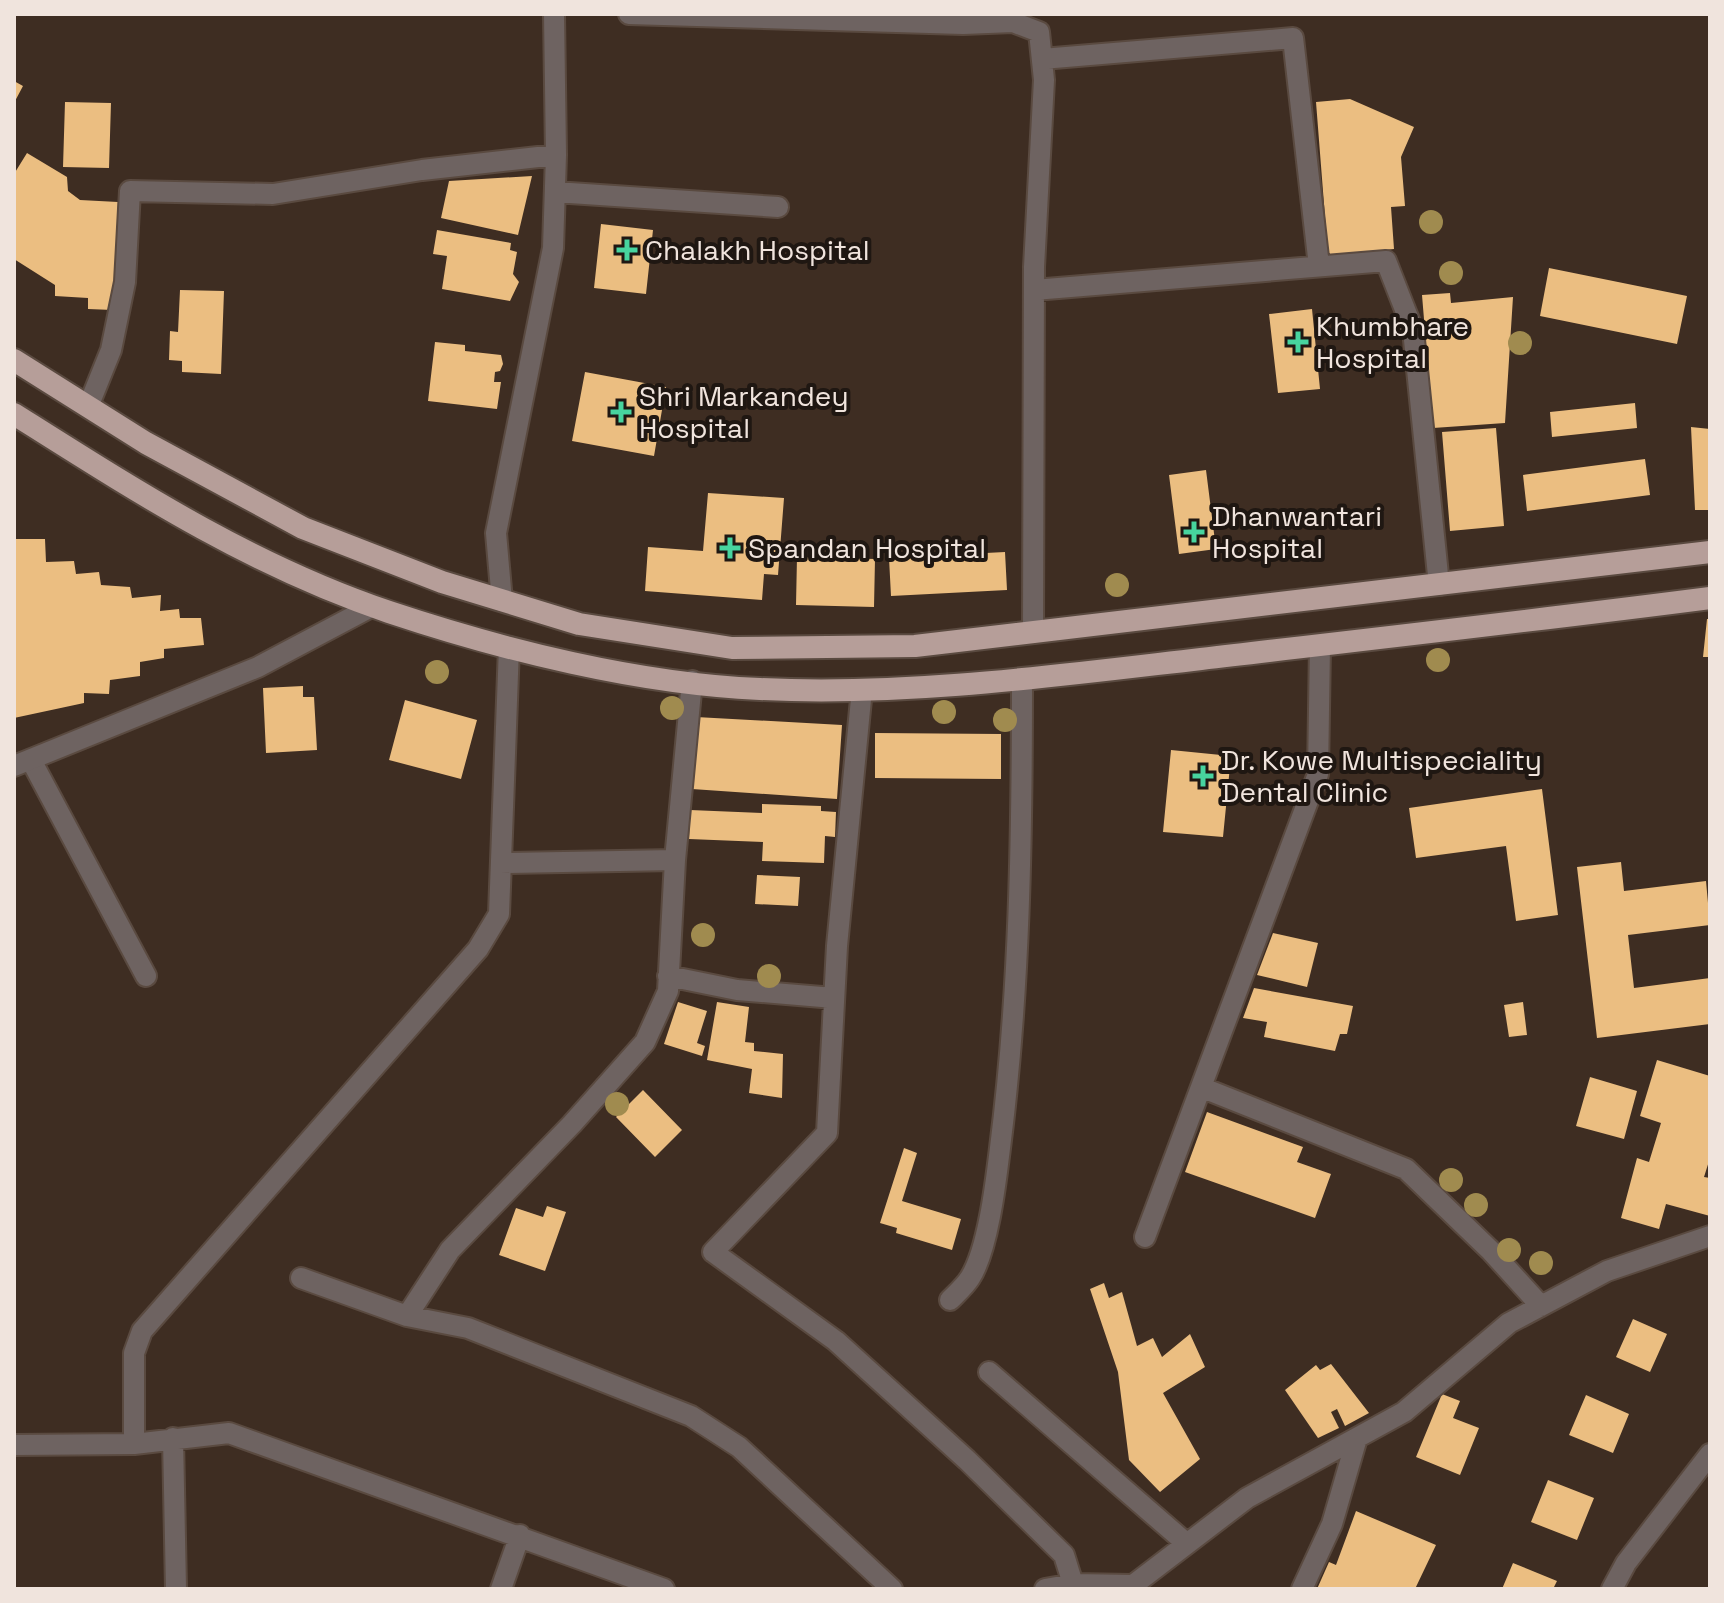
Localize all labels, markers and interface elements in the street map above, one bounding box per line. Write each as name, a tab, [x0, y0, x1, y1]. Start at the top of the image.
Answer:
place label: Chalakh Hospital	[645, 232, 870, 268]
marker: Chalakh Hospital	[616, 239, 638, 261]
place label: Khumbhare Hospital	[1316, 308, 1469, 376]
marker: Khumbhare Hospital	[1287, 331, 1309, 353]
place label: Shri Markandey Hospital	[639, 378, 849, 446]
marker: Shri Markandey Hospital	[610, 401, 632, 423]
place label: Dhanwantari Hospital	[1212, 498, 1382, 566]
marker: Dhanwantari Hospital	[1183, 521, 1205, 543]
place label: Spandan Hospital	[748, 530, 986, 566]
marker: Spandan Hospital	[719, 537, 741, 559]
place label: Dr. Kowe Multispeciality Dental Clinic	[1221, 742, 1542, 810]
marker: Dr. Kowe Multispeciality Dental Clinic	[1192, 765, 1214, 787]

